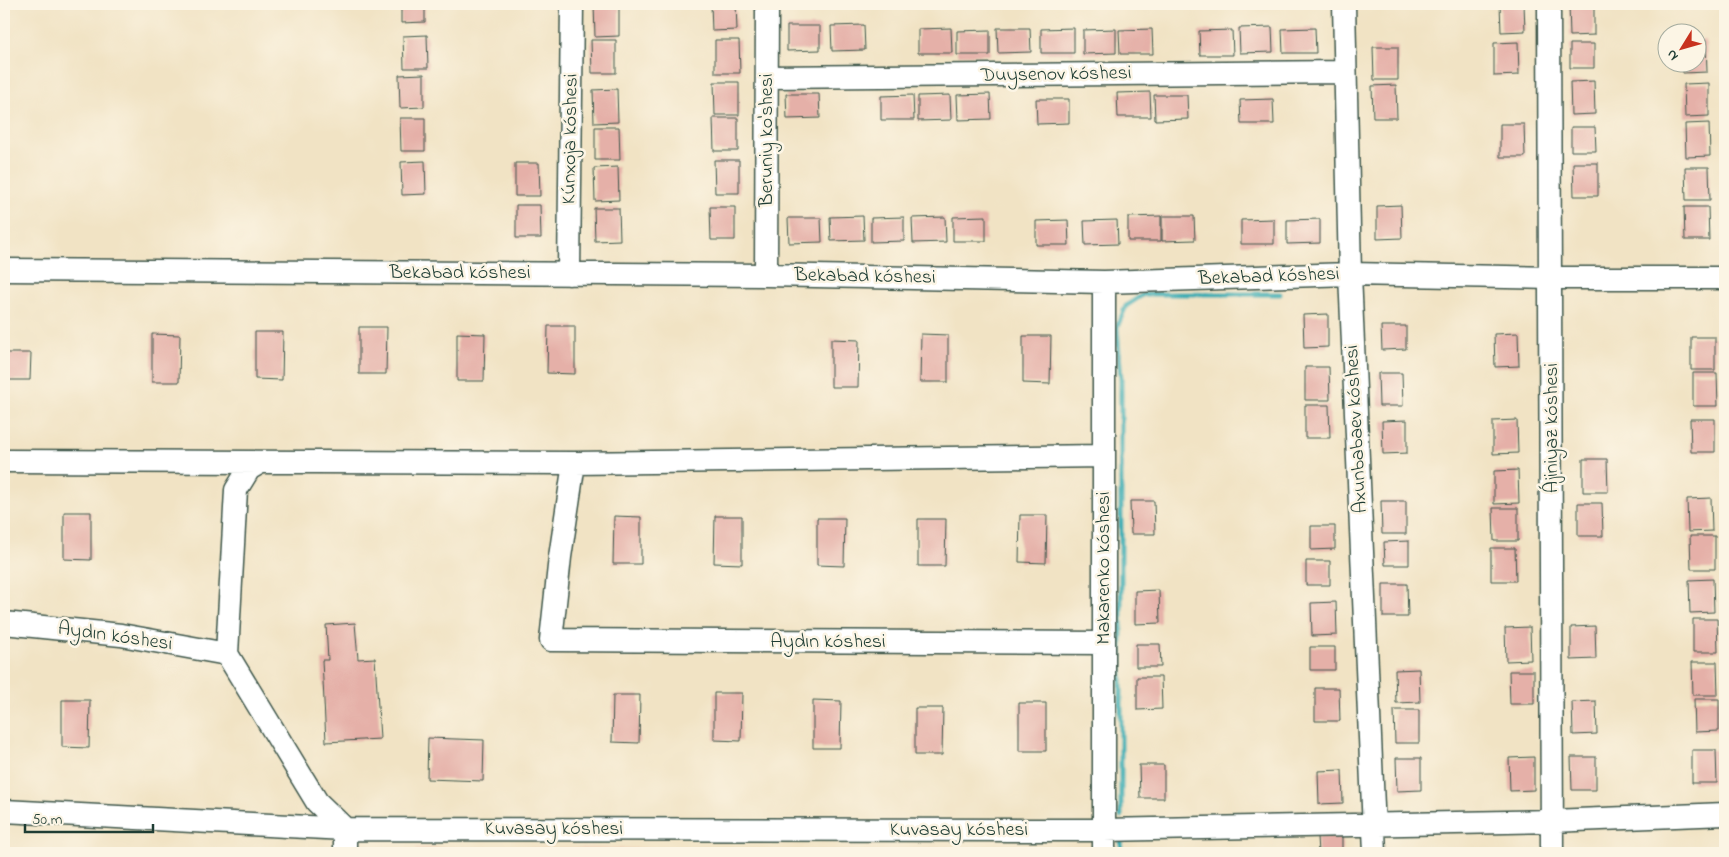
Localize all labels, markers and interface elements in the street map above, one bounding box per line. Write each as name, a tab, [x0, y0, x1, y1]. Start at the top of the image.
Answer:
north arrow	[1656, 22, 1706, 72]
text: N	[1662, 45, 1684, 65]
street label: Duysenov kóshesi	[979, 59, 1132, 91]
street label: Kúnxoja kóshesi	[555, 73, 587, 205]
street label: Beruniy ko'shesi	[753, 73, 782, 208]
street label: Bekabad kóshesi	[388, 259, 531, 288]
street label: Bekabad kóshesi	[1197, 260, 1340, 294]
street label: Bekabad kóshesi	[793, 261, 936, 293]
street label: Axunbabaev kóshesi	[1338, 344, 1376, 514]
street label: Ájiniyaz kóshesi	[1538, 363, 1567, 493]
street label: Makarenko kóshesi	[1090, 491, 1119, 645]
street label: Aydın kóshesi	[56, 615, 174, 659]
street label: Aydın kóshesi	[770, 628, 886, 657]
scale bar	[25, 802, 152, 834]
text: 50 m	[32, 809, 63, 831]
street label: Kuvasay kóshesi	[485, 815, 623, 844]
street label: Kuvasay kóshesi	[890, 816, 1028, 845]

